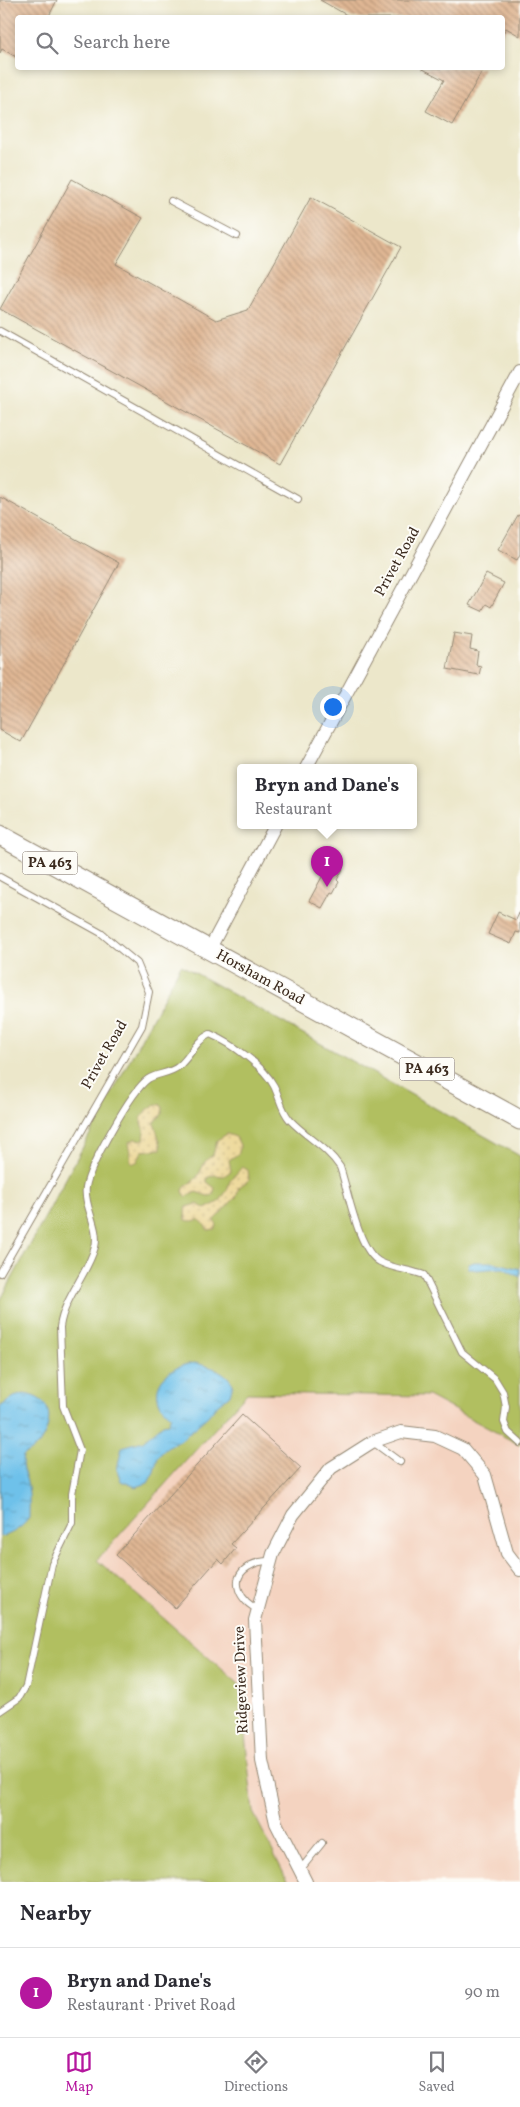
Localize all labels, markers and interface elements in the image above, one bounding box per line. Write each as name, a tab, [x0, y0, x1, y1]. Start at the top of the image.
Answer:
search box	[15, 15, 505, 70]
icon: search	[33, 29, 61, 57]
text: Search here	[73, 30, 170, 56]
street label: Privet Road	[370, 523, 426, 601]
your location	[320, 694, 346, 720]
popup	[237, 764, 417, 829]
text: Bryn and Dane's	[255, 773, 399, 799]
text: Restaurant	[255, 799, 332, 821]
pin: 1	[311, 846, 343, 887]
road number: PA 463	[22, 851, 78, 874]
street label: Horsham Road	[212, 945, 308, 1011]
street label: Privet Road	[77, 1017, 133, 1093]
road number: PA 463	[400, 1058, 454, 1080]
street label: Ridgeview Drive	[230, 1626, 254, 1734]
text: Nearby	[20, 1900, 91, 1929]
text: Bryn and Dane's	[67, 1969, 212, 1995]
text: 1	[33, 1982, 39, 2004]
text: 90 m	[464, 1982, 500, 2004]
text: Restaurant · Privet Road	[67, 1995, 236, 2017]
tab: Map	[65, 2048, 93, 2097]
tab: Directions	[224, 2048, 288, 2097]
tab: Saved	[419, 2048, 455, 2097]

